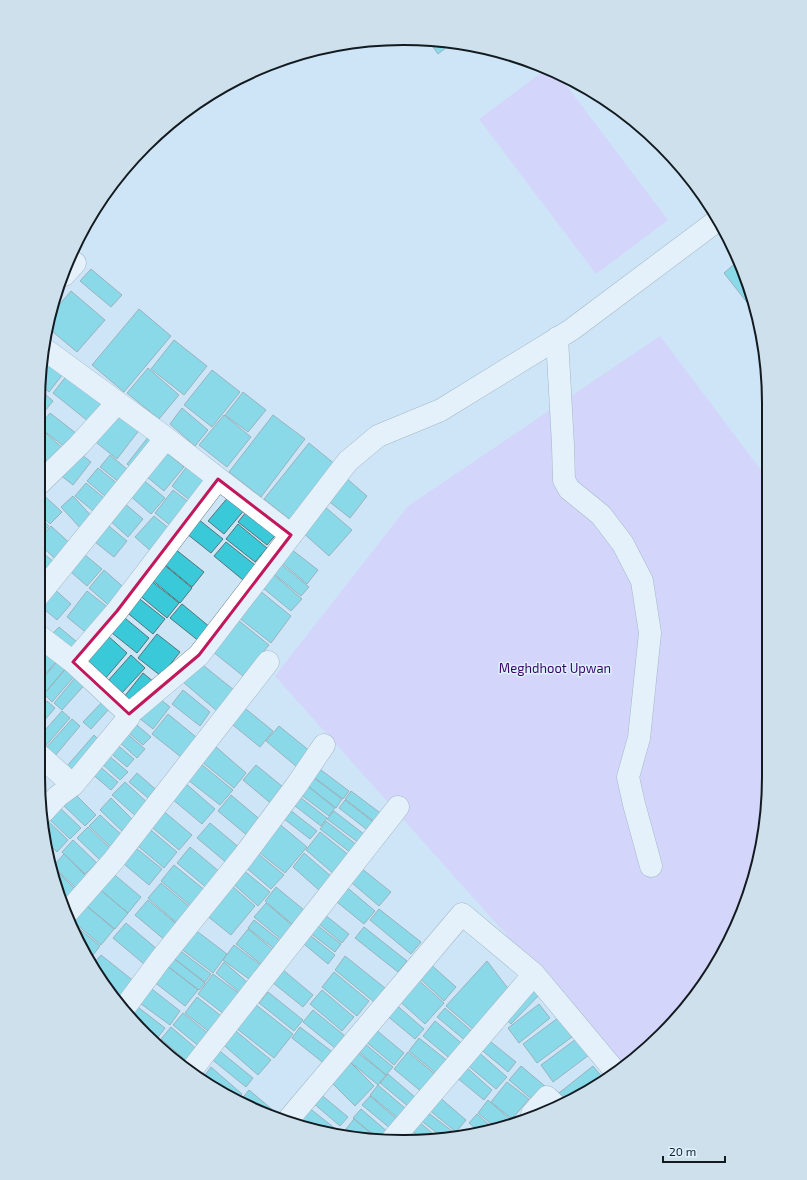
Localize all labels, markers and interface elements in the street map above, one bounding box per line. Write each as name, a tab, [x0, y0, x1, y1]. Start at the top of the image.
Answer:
park label: Meghdhoot Upwan	[499, 660, 611, 676]
scale bar	[663, 1138, 725, 1164]
text: 20 m	[669, 1144, 696, 1158]

